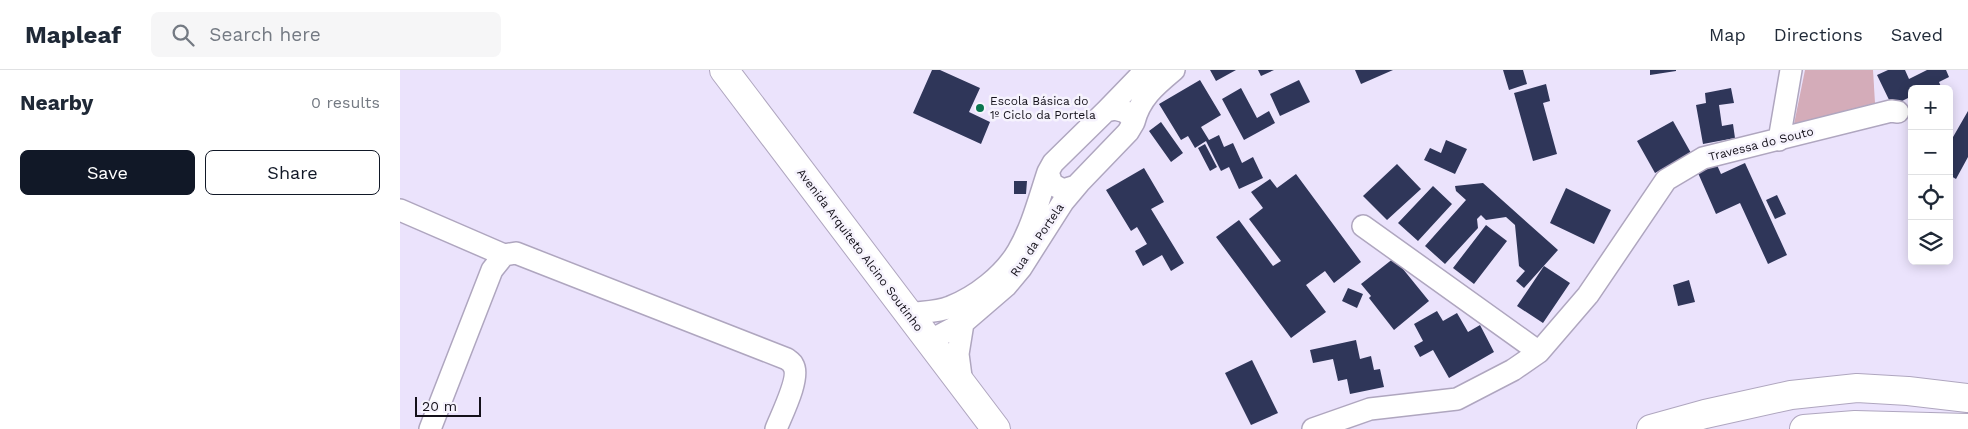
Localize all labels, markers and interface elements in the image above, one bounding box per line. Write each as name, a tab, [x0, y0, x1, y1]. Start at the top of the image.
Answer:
search box	[151, 12, 501, 57]
text: Mapleaf	[25, 21, 121, 49]
icon: search	[169, 21, 197, 49]
text: Search here	[209, 23, 321, 46]
text: Map	[1709, 24, 1746, 45]
text: Directions	[1774, 24, 1863, 45]
text: Saved	[1891, 24, 1943, 45]
map controls	[1908, 85, 1953, 265]
button: +	[1908, 85, 1953, 130]
text: Nearby	[20, 90, 93, 115]
text: 0 results	[311, 93, 380, 112]
place label: Escola Básica do 1º Ciclo da Portela	[990, 94, 1096, 122]
marker: Escola Básica do 1º Ciclo da Portela	[974, 102, 986, 114]
street label: Travessa do Souto	[1707, 124, 1815, 164]
button: −	[1908, 130, 1953, 175]
button: Save	[20, 150, 195, 195]
button: Share	[205, 150, 380, 195]
street label: Avenida Arquiteto Alcino Soutinho	[794, 166, 926, 334]
button: locate	[1908, 175, 1953, 220]
street label: Rua da Portela	[1007, 201, 1067, 279]
button: layers	[1908, 220, 1953, 265]
scale bar	[415, 394, 481, 417]
text: 20 m	[422, 398, 457, 414]

